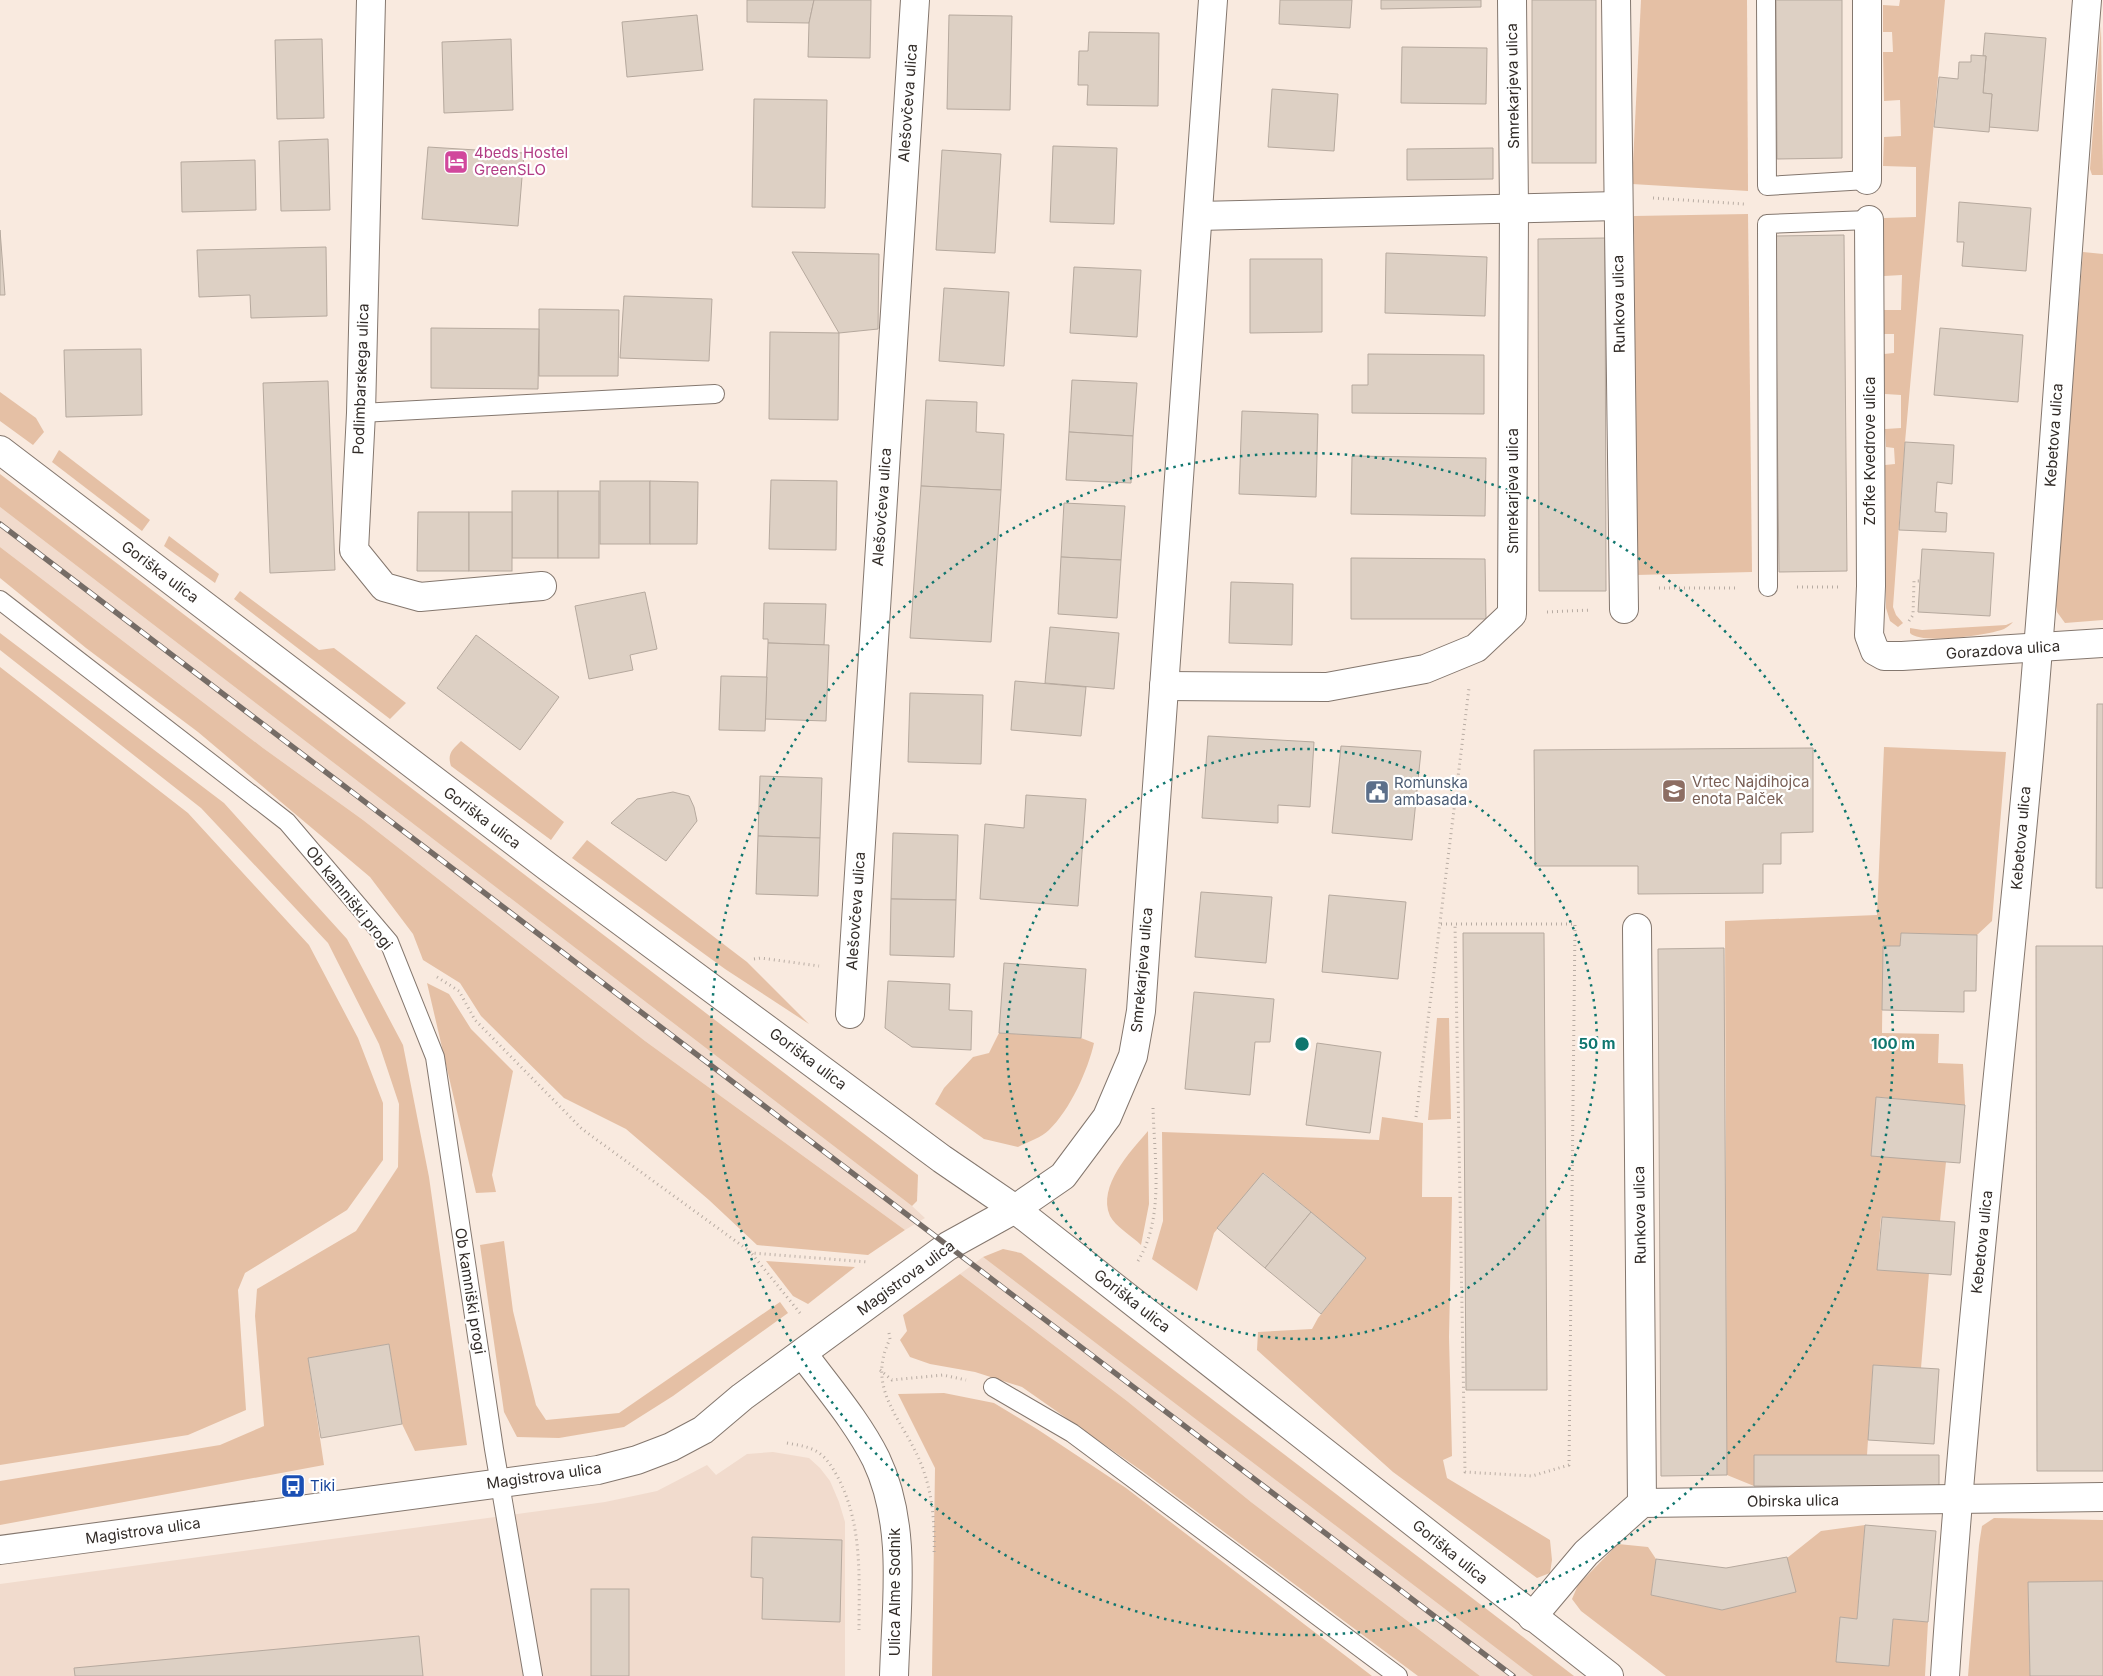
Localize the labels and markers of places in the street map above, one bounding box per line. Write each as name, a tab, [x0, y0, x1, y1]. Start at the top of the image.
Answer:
place label: 4beds Hostel GreenSLO	[474, 143, 568, 179]
hotel icon: 4beds Hostel GreenSLO	[443, 149, 469, 175]
place label: Vrtec Najdihojca enota Palček	[1692, 772, 1809, 808]
place label: Romunska ambasada	[1394, 773, 1468, 809]
school or university icon: Vrtec Najdihojca enota Palček	[1661, 778, 1687, 804]
public building icon: Romunska ambasada	[1364, 779, 1390, 805]
centre of rings	[1293, 1035, 1311, 1053]
bus stop icon: Tiki	[280, 1473, 306, 1499]
place label: Tiki	[310, 1476, 335, 1495]

